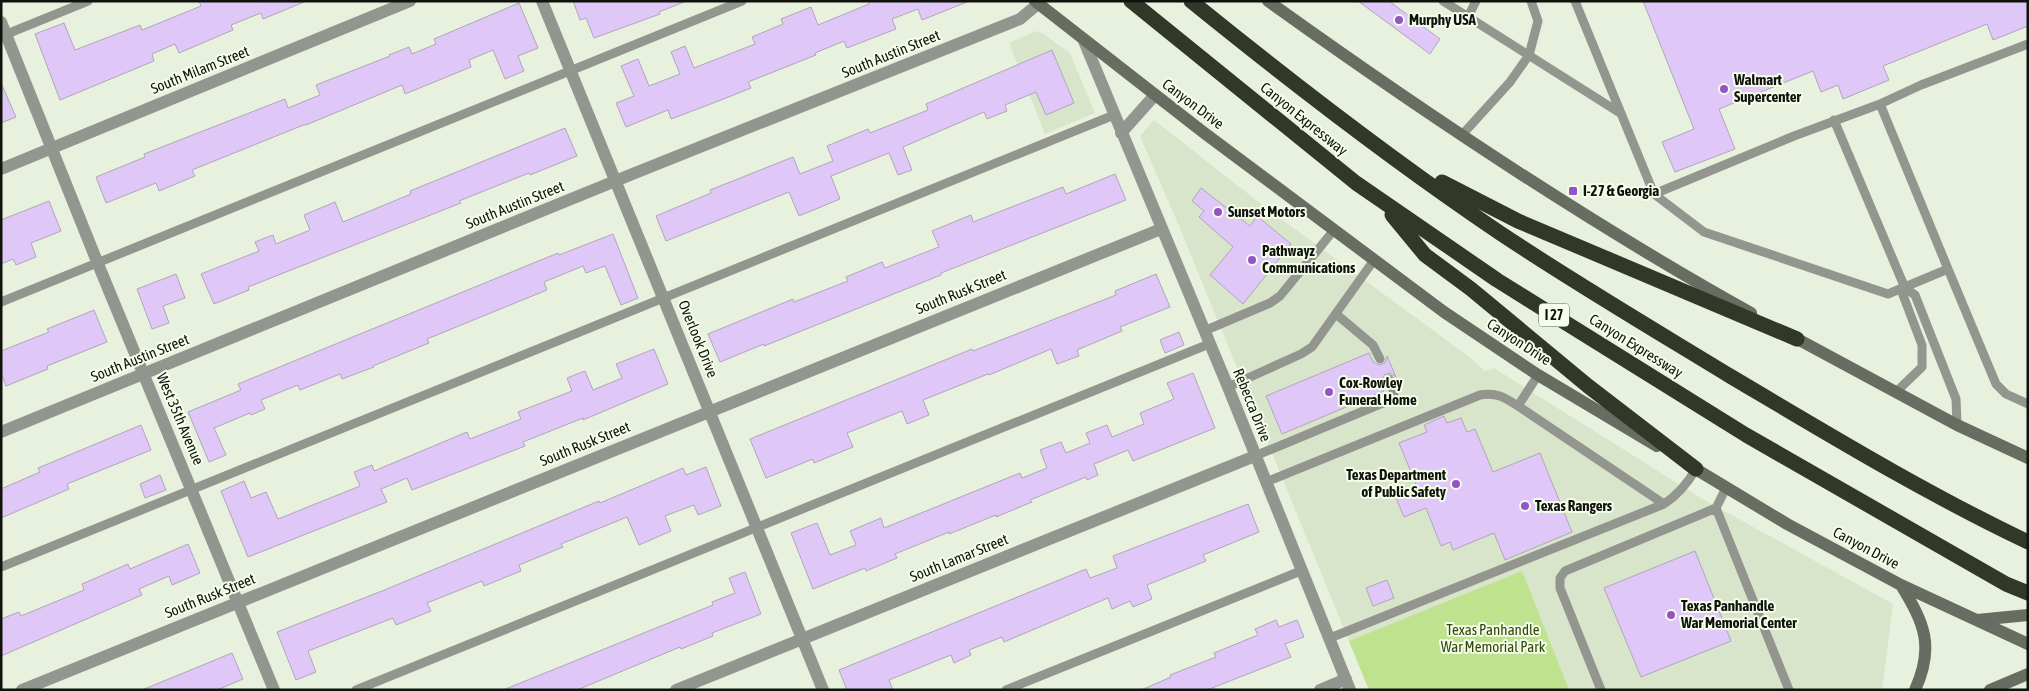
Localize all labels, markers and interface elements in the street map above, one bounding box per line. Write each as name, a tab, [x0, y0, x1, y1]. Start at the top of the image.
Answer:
place label: Murphy USA	[1409, 11, 1476, 28]
marker: Murphy USA	[1393, 14, 1405, 26]
street label: South Austin Street	[839, 26, 942, 81]
street label: South Milam Street	[148, 42, 251, 97]
place label: Walmart Supercenter	[1733, 71, 1802, 105]
street label: Canyon Drive	[1159, 75, 1228, 132]
street label: Canyon Expressway	[1257, 78, 1351, 159]
marker: Walmart Supercenter	[1718, 83, 1730, 95]
street label: South Austin Street	[463, 177, 566, 232]
place label: I-27 & Georgia	[1583, 182, 1659, 199]
marker: I-27 & Georgia	[1567, 185, 1579, 197]
place label: Sunset Motors	[1228, 203, 1306, 220]
marker: Sunset Motors	[1212, 206, 1224, 218]
place label: Pathwayz Communications	[1262, 242, 1356, 276]
marker: Pathwayz Communications	[1246, 254, 1258, 266]
street label: South Rusk Street	[913, 266, 1008, 317]
street label: Overlook Drive	[675, 298, 722, 380]
road number: I 27	[1539, 304, 1569, 326]
street label: Canyon Expressway	[1586, 310, 1686, 381]
street label: Canyon Drive	[1484, 315, 1554, 369]
street label: South Austin Street	[88, 330, 191, 385]
street label: Rebecca Drive	[1230, 366, 1275, 444]
street label: West 35th Avenue	[153, 370, 208, 467]
place label: Cox-Rowley Funeral Home	[1339, 374, 1417, 408]
marker: Cox-Rowley Funeral Home	[1323, 386, 1335, 398]
street label: South Rusk Street	[537, 418, 632, 469]
place label: Texas Department of Public Safety	[1346, 466, 1447, 500]
marker: Texas Department of Public Safety	[1450, 478, 1462, 490]
place label: Texas Rangers	[1535, 497, 1613, 514]
marker: Texas Rangers	[1519, 500, 1531, 512]
street label: Canyon Drive	[1830, 523, 1902, 572]
street label: South Lamar Street	[907, 530, 1010, 585]
street label: South Rusk Street	[162, 570, 257, 621]
place label: Texas Panhandle War Memorial Center	[1680, 597, 1797, 631]
marker: Texas Panhandle War Memorial Center	[1665, 609, 1677, 621]
park label: Texas Panhandle War Memorial Park	[1441, 621, 1546, 655]

